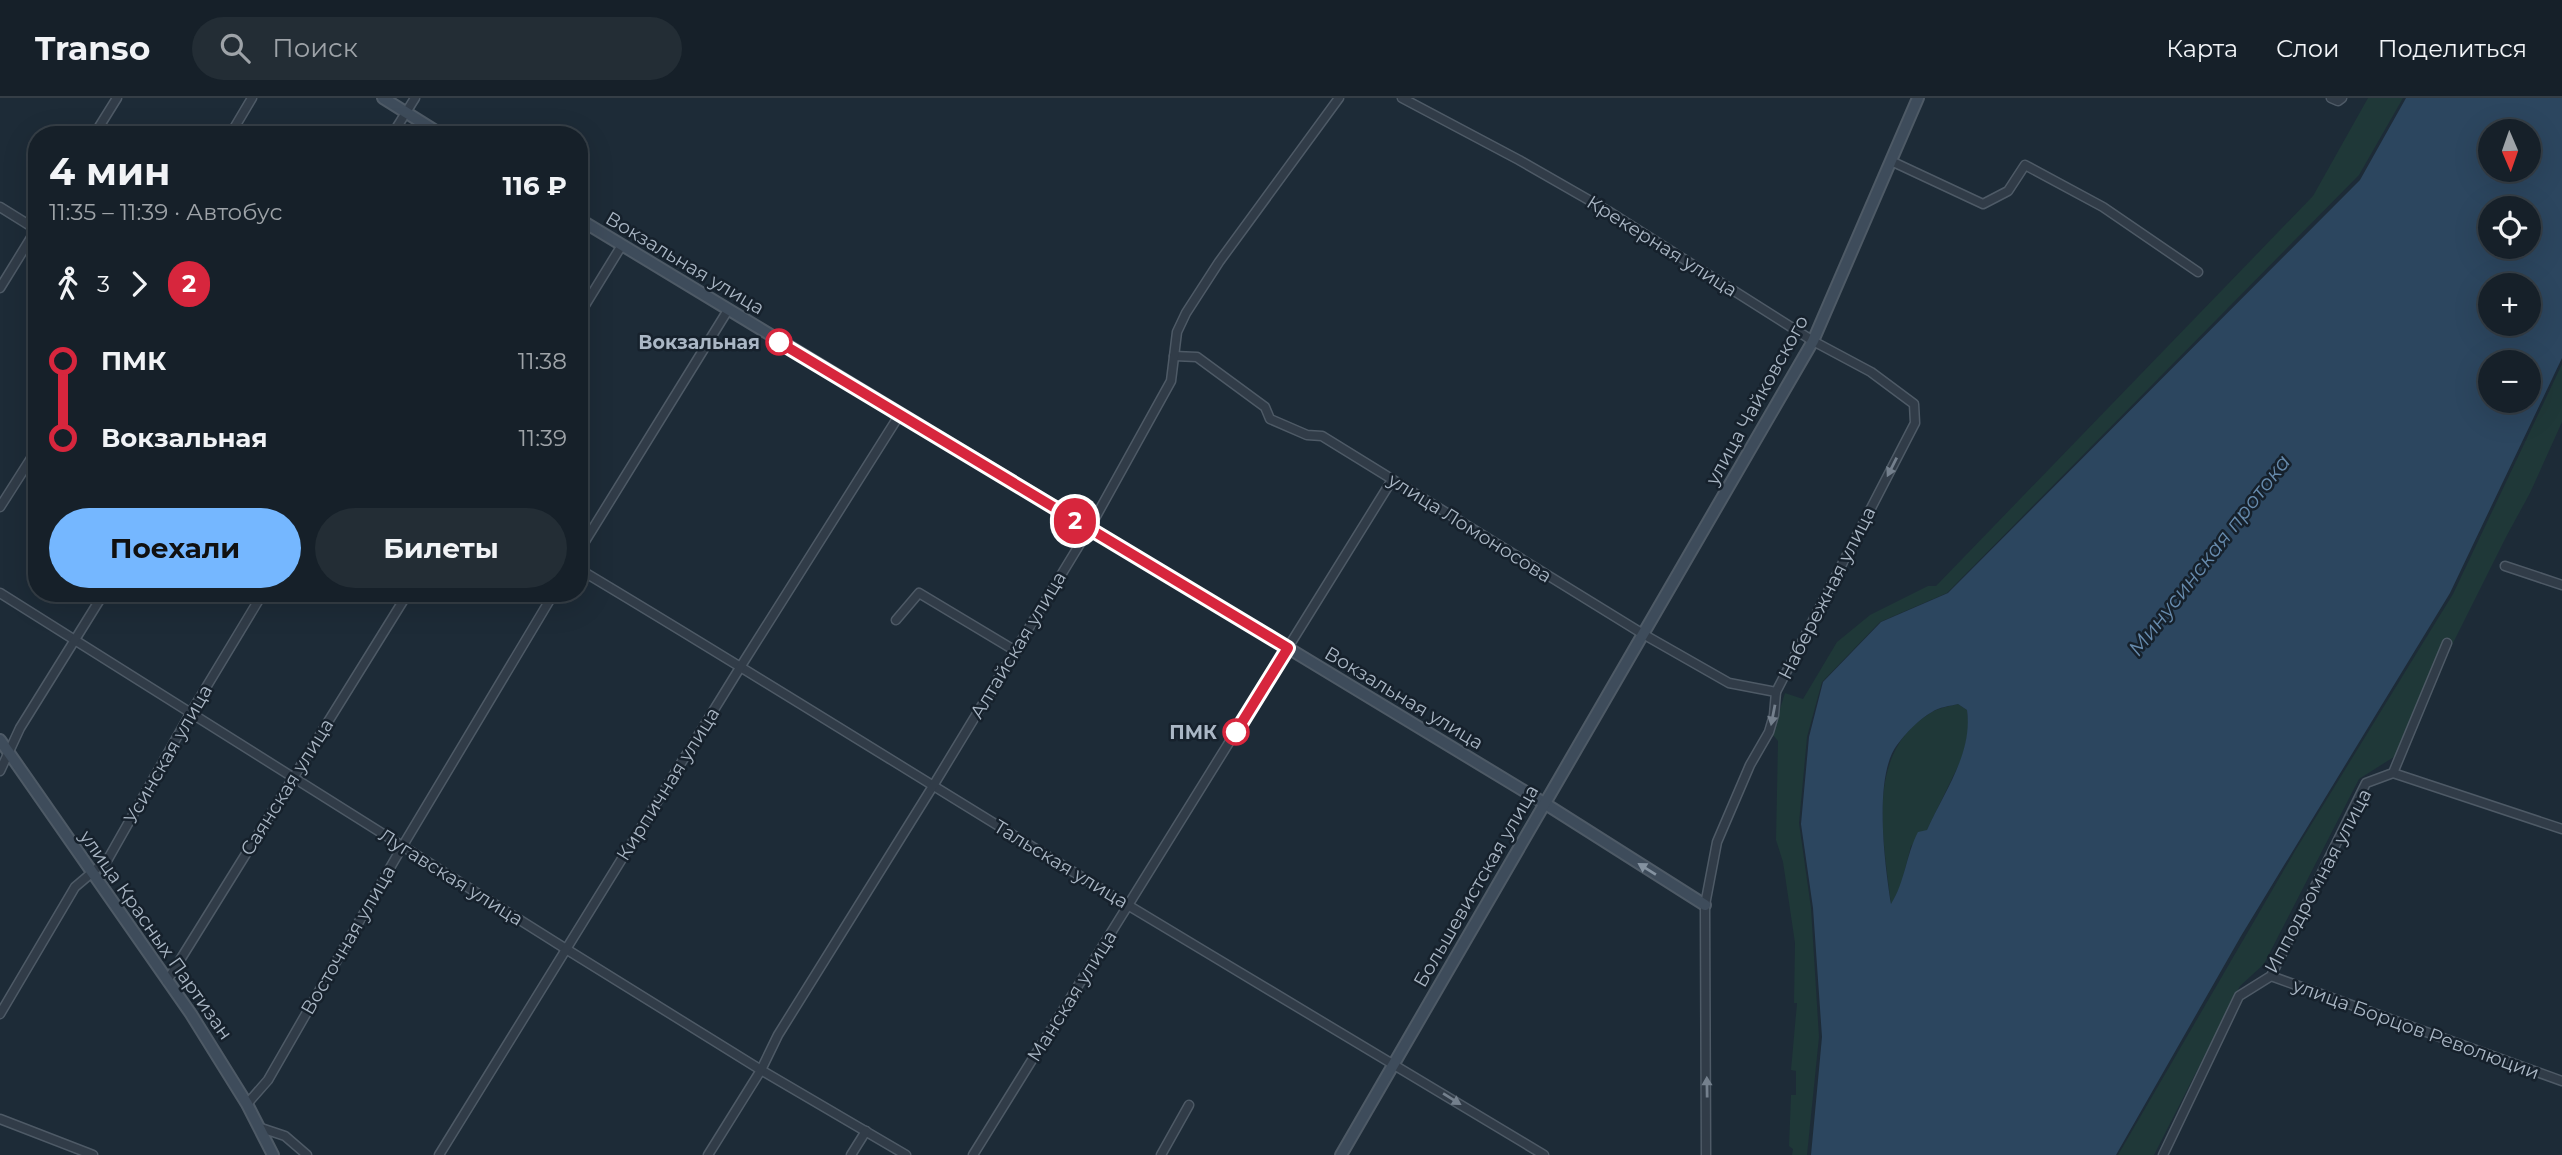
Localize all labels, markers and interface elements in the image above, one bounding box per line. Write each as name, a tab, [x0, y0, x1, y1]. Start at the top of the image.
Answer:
search box	[192, 17, 682, 80]
text: Transo	[35, 28, 150, 68]
icon: search	[216, 29, 254, 67]
text: Поиск	[272, 32, 358, 64]
text: Карта	[2166, 34, 2238, 63]
text: Слои	[2276, 34, 2340, 63]
text: Поделиться	[2378, 34, 2527, 63]
north arrow	[2478, 119, 2541, 182]
map controls	[2478, 119, 2541, 413]
text: 4 мин	[49, 148, 170, 195]
text: 116 ₽	[503, 170, 567, 202]
street label: Крекерная улица	[1582, 190, 1742, 302]
button: locate	[2478, 196, 2541, 259]
text: 11:35 – 11:39 · Автобус	[49, 198, 282, 226]
street label: Вокзальная улица	[602, 207, 768, 319]
icon: walk	[49, 265, 87, 303]
icon: forward	[120, 265, 158, 303]
text: 2	[182, 269, 196, 298]
text: 3	[97, 270, 110, 298]
button: +	[2478, 273, 2541, 336]
street label: улица Чайковского	[1700, 311, 1813, 490]
marker: Вокзальная	[766, 329, 792, 355]
place label: Вокзальная	[638, 331, 760, 354]
text: ПМК	[101, 345, 166, 377]
text: 11:38	[518, 347, 567, 375]
button: −	[2478, 350, 2541, 413]
text: Вокзальная	[101, 422, 268, 454]
text: 11:39	[519, 424, 567, 452]
water label: Минусинская протока	[2123, 449, 2295, 661]
one-way arrow	[1887, 457, 1899, 477]
street label: улица Ломоносова	[1383, 468, 1556, 588]
line badge: 2	[1052, 498, 1098, 544]
street label: Набережная улица	[1773, 503, 1881, 683]
text: 2	[1068, 506, 1082, 535]
button: Поехали	[49, 508, 301, 588]
button: Билеты	[315, 508, 567, 588]
street label: Алтайская улица	[965, 567, 1071, 723]
street label: Вокзальная улица	[1321, 642, 1487, 754]
street label: Усинская улица	[119, 680, 217, 828]
street label: Кирпичная улица	[612, 703, 724, 865]
one-way arrow	[1767, 704, 1778, 726]
street label: Саянская улица	[236, 714, 338, 860]
marker: ПМК	[1223, 719, 1249, 745]
place label: ПМК	[1169, 721, 1217, 744]
street label: Большевистская улица	[1409, 781, 1543, 991]
street label: Ипподромная улица	[2260, 785, 2376, 977]
street label: Тальская улица	[990, 815, 1132, 913]
street label: Лугавская улица	[375, 823, 527, 931]
street label: улица Красных Партизан	[74, 825, 237, 1044]
street label: Восточная улица	[296, 861, 400, 1019]
one-way arrow	[1638, 862, 1657, 875]
street label: Манская улица	[1022, 926, 1122, 1066]
street label: улица Борцов Революции	[2289, 973, 2543, 1084]
one-way arrow	[1701, 1076, 1713, 1098]
one-way arrow	[1443, 1092, 1462, 1105]

